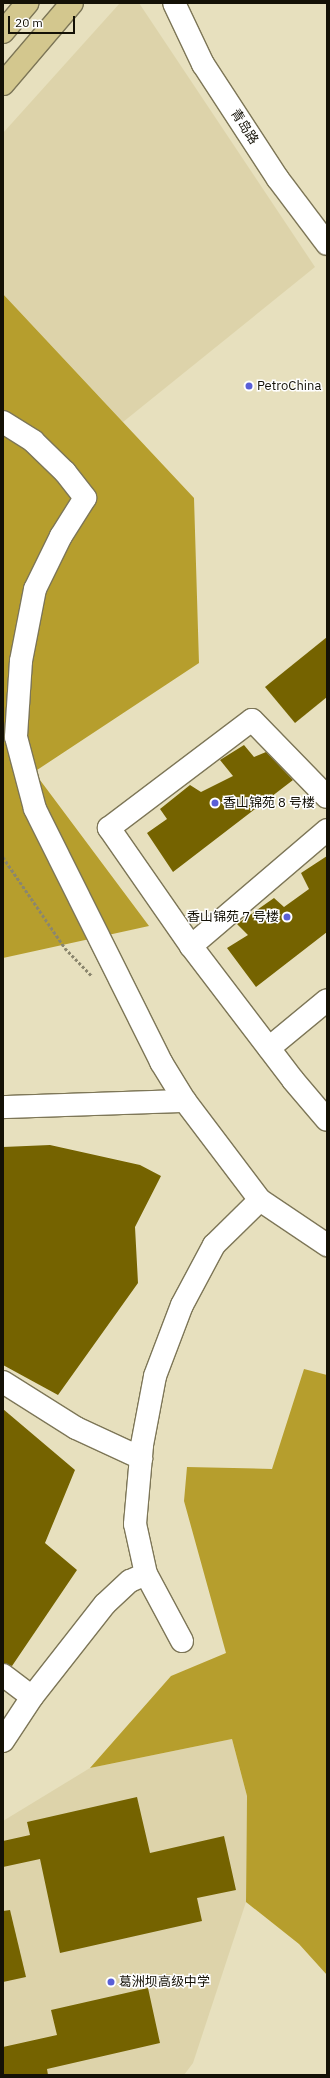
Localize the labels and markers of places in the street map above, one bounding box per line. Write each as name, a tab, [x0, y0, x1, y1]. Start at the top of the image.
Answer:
place label: PetroChina	[257, 378, 321, 394]
marker: PetroChina	[244, 381, 254, 391]
place label: 香山锦苑 8 号楼	[223, 795, 315, 811]
marker: 香山锦苑 8 号楼	[210, 798, 220, 808]
place label: 香山锦苑 7 号楼	[187, 909, 279, 925]
marker: 香山锦苑 7 号楼	[282, 912, 292, 922]
place label: 葛洲坝高级中学	[119, 1974, 210, 1990]
marker: 葛洲坝高级中学	[106, 1977, 116, 1987]

